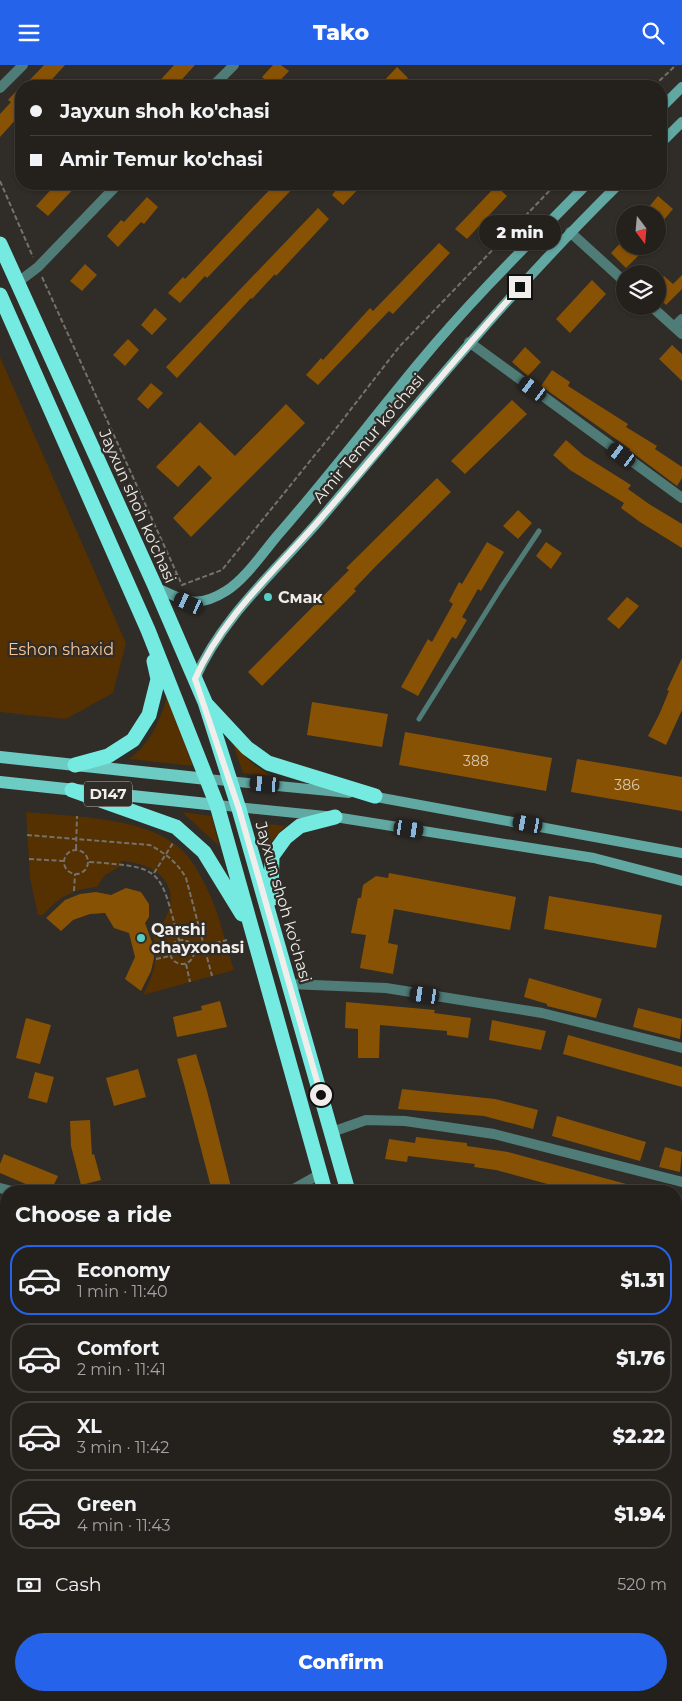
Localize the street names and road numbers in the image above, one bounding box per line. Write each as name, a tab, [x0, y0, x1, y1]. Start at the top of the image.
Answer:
street label: Amir Temur ko'chasi	[309, 370, 428, 507]
street label: Jayxun shoh ko'chasi	[95, 425, 180, 586]
road number: D147	[84, 781, 132, 807]
street label: Jayxun shoh ko'chasi	[251, 818, 316, 985]

